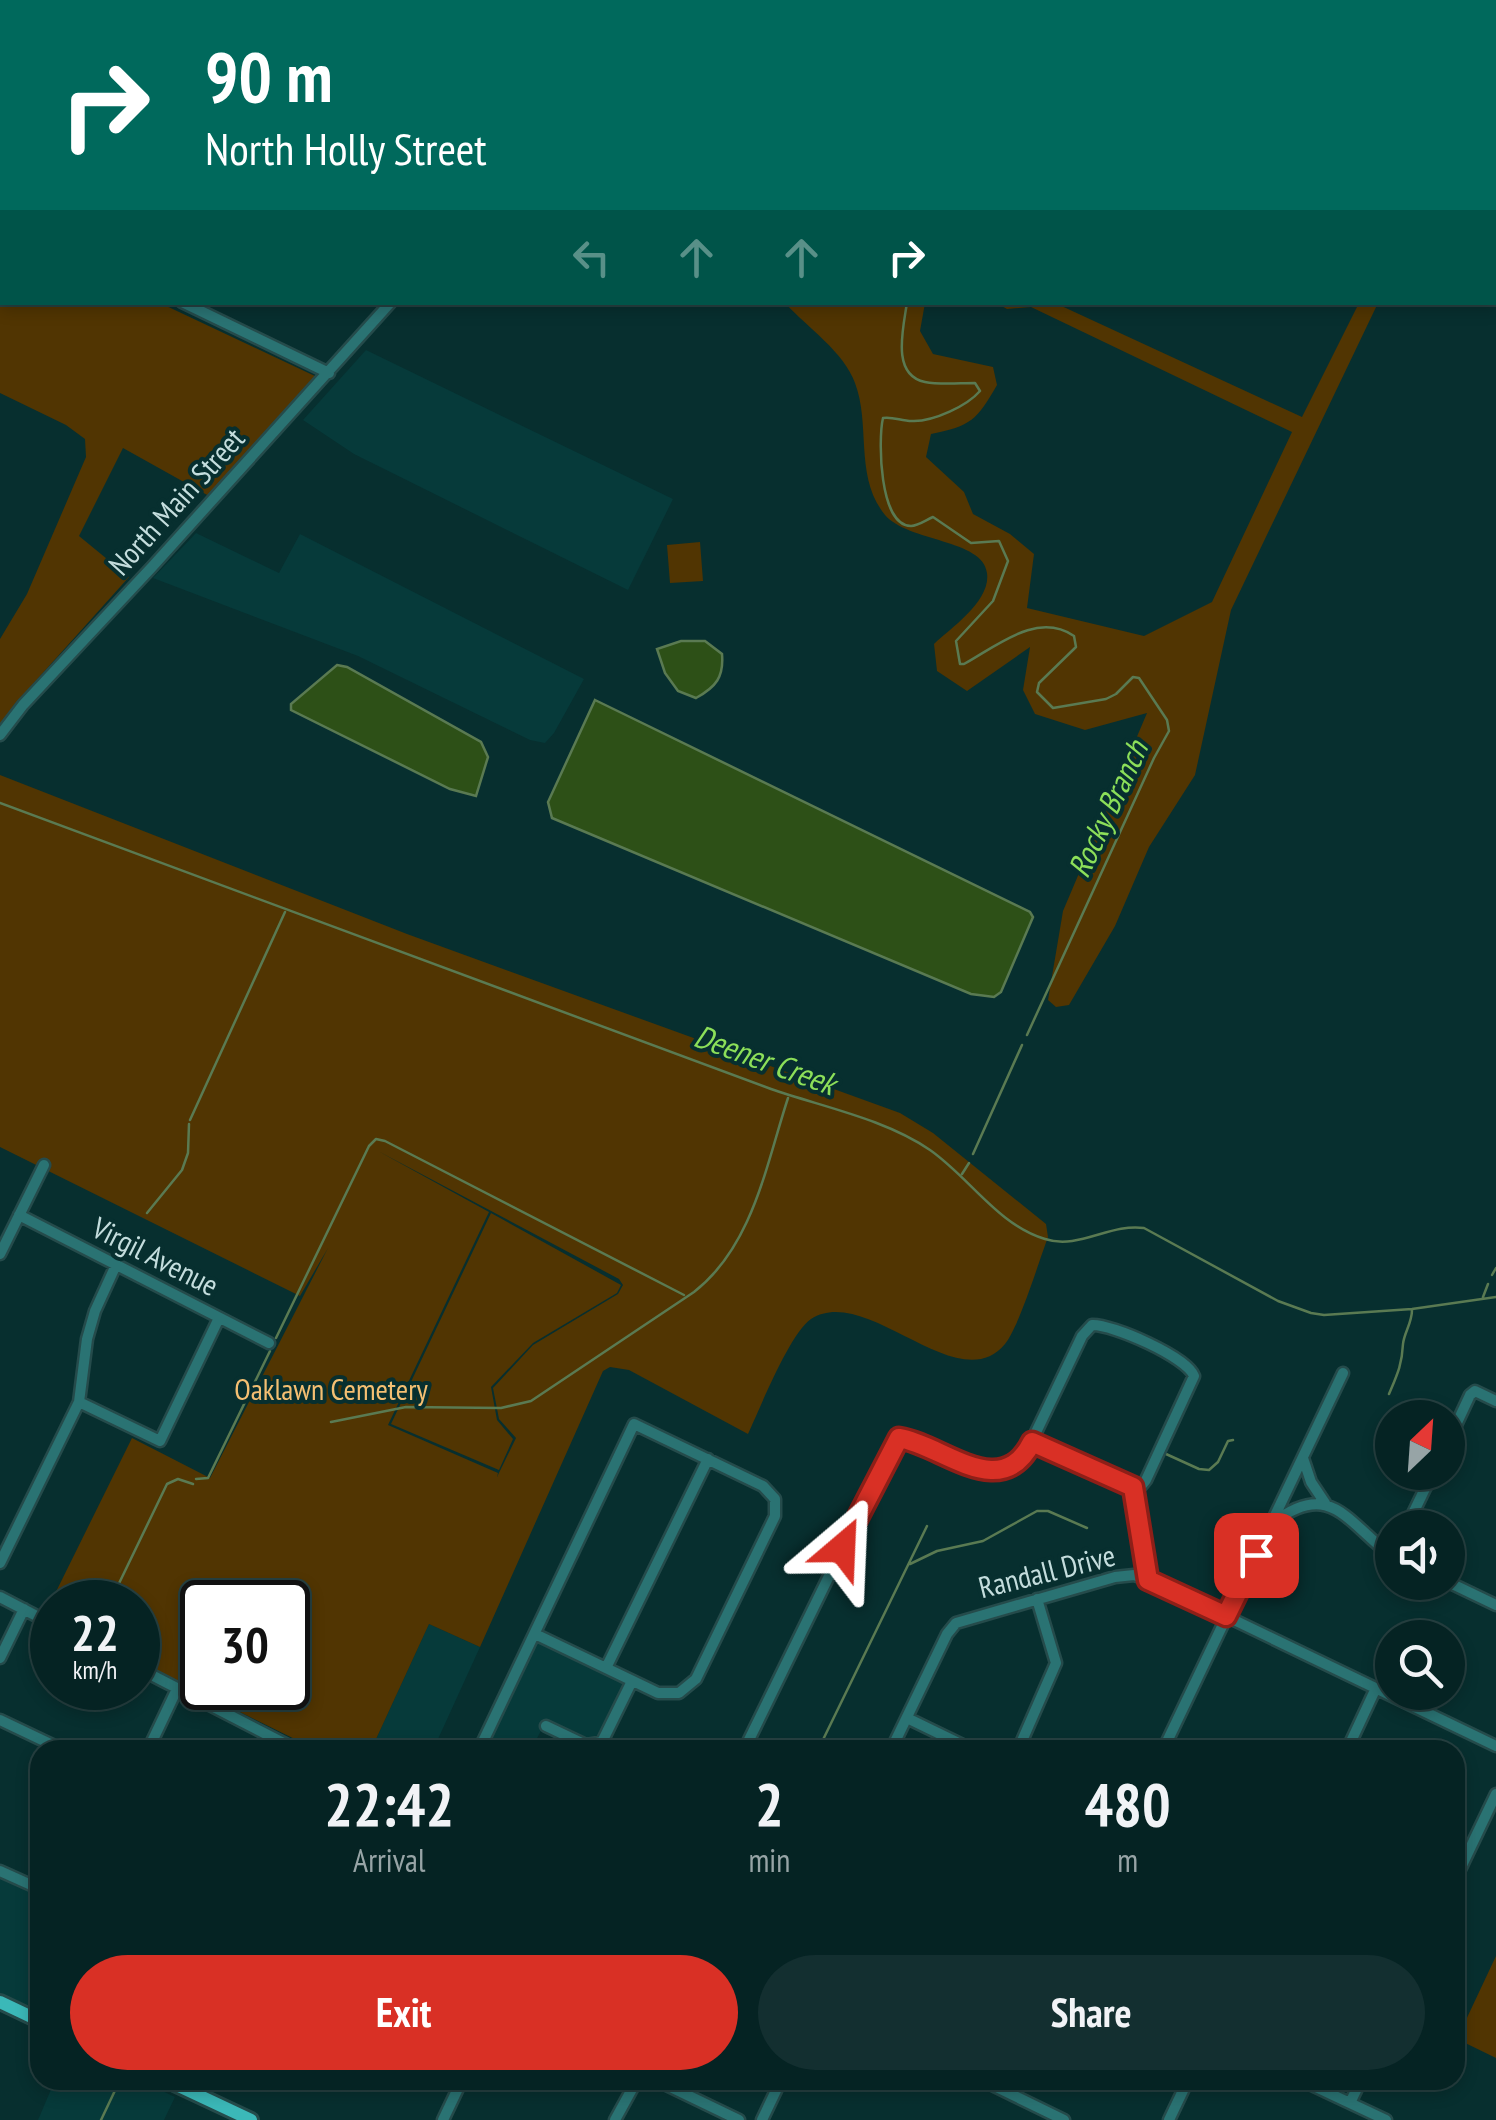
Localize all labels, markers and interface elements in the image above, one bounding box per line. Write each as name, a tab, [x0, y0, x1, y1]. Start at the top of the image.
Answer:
text: 90 m	[205, 31, 333, 121]
icon: right	[40, 40, 170, 170]
text: North Holly Street	[205, 119, 487, 177]
icon: left	[564, 230, 619, 285]
icon: ahead	[669, 230, 724, 285]
icon: ahead	[774, 230, 829, 285]
icon: right	[879, 230, 934, 285]
street label: North Main Street	[99, 419, 253, 583]
water label: Rocky Branch	[1057, 732, 1158, 884]
water label: Deener Creek	[689, 1014, 845, 1105]
street label: Virgil Avenue	[85, 1207, 225, 1304]
park label: Oaklawn Cemetery	[234, 1369, 428, 1408]
north arrow	[1375, 1400, 1465, 1490]
map controls	[1375, 1400, 1465, 1710]
position arrow	[790, 1496, 894, 1600]
button: sound	[1375, 1510, 1465, 1600]
pin	[1214, 1513, 1299, 1598]
icon: arrive	[1229, 1528, 1284, 1583]
street label: Randall Drive	[974, 1535, 1119, 1606]
speed limit sign: 30	[180, 1580, 310, 1710]
text: 22	[71, 1600, 119, 1665]
button: search	[1375, 1620, 1465, 1710]
text: km/h	[73, 1654, 117, 1686]
text: 22:42	[324, 1765, 454, 1843]
text: 2	[755, 1765, 784, 1843]
text: 480	[1085, 1765, 1171, 1843]
text: Arrival	[353, 1839, 425, 1881]
text: min	[748, 1839, 790, 1881]
text: m	[1117, 1839, 1138, 1881]
button: Exit	[70, 1955, 738, 2070]
button: Share	[758, 1955, 1425, 2070]

